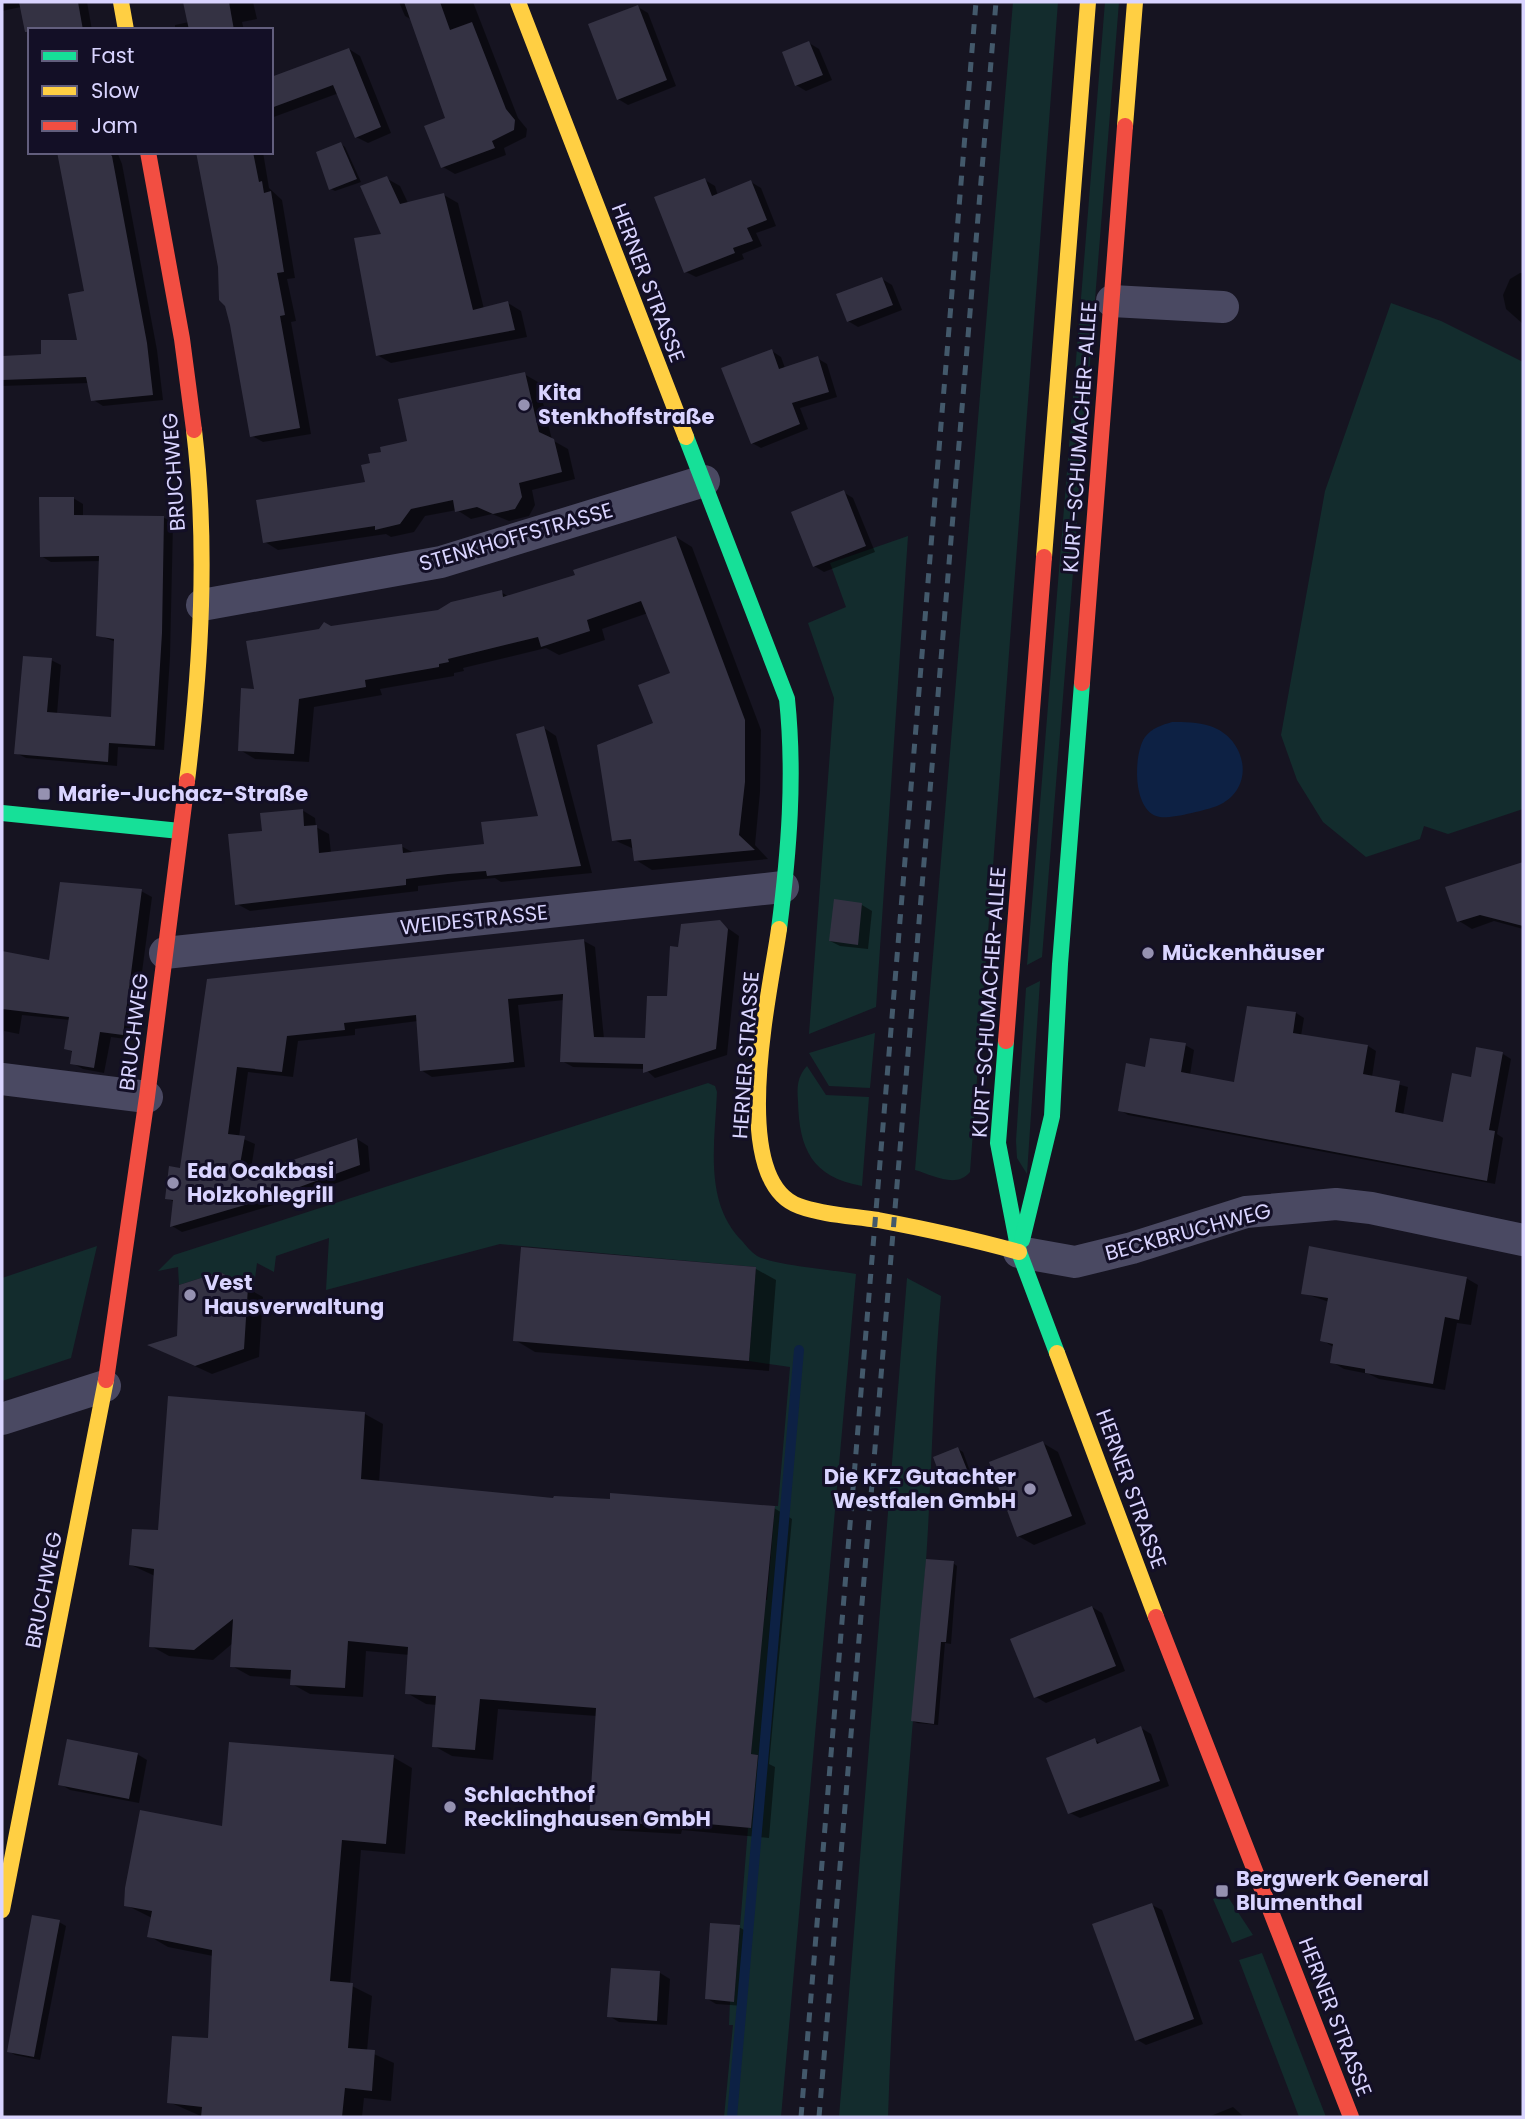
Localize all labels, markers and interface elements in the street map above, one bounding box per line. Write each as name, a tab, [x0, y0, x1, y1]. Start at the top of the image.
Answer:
legend	[28, 28, 273, 154]
text: Fast	[91, 41, 134, 70]
text: Slow	[91, 76, 139, 105]
text: Jam	[91, 111, 138, 140]
street label: HERNER STRASSE	[605, 199, 692, 366]
street label: KURT-SCHUMACHER-ALLEE	[1056, 300, 1103, 573]
place label: Kita Stenkhoffstraße	[538, 378, 715, 431]
marker: Kita Stenkhoffstraße	[516, 397, 532, 413]
street label: BRUCHWEG	[155, 412, 192, 532]
street label: STENKHOFFSTRASSE	[416, 495, 616, 578]
place label: Marie-Juchacz-Straße	[58, 779, 308, 808]
marker: Marie-Juchacz-Straße	[36, 786, 52, 802]
street label: KURT-SCHUMACHER-ALLEE	[965, 865, 1012, 1138]
street label: WEIDESTRASSE	[399, 897, 549, 942]
place label: Mückenhäuser	[1162, 938, 1324, 967]
marker: Mückenhäuser	[1140, 945, 1156, 961]
street label: HERNER STRASSE	[725, 970, 766, 1140]
street label: BRUCHWEG	[112, 972, 155, 1092]
place label: Eda Ocakbasi Holzkohlegrill	[187, 1156, 334, 1209]
marker: Eda Ocakbasi Holzkohlegrill	[165, 1175, 181, 1191]
street label: BECKBRUCHWEG	[1102, 1195, 1274, 1268]
place label: Vest Hausverwaltung	[204, 1268, 384, 1321]
marker: Vest Hausverwaltung	[182, 1287, 198, 1303]
street label: HERNER STRASSE	[1089, 1405, 1174, 1573]
place label: Die KFZ Gutachter Westfalen GmbH	[824, 1462, 1016, 1515]
marker: Die KFZ Gutachter Westfalen GmbH	[1022, 1481, 1038, 1497]
street label: BRUCHWEG	[18, 1529, 69, 1651]
place label: Schlachthof Recklinghausen GmbH	[464, 1780, 711, 1833]
marker: Schlachthof Recklinghausen GmbH	[442, 1799, 458, 1815]
place label: Bergwerk General Blumenthal	[1236, 1864, 1429, 1917]
marker: Bergwerk General Blumenthal	[1214, 1883, 1230, 1899]
street label: HERNER STRASSE	[1292, 1933, 1379, 2100]

